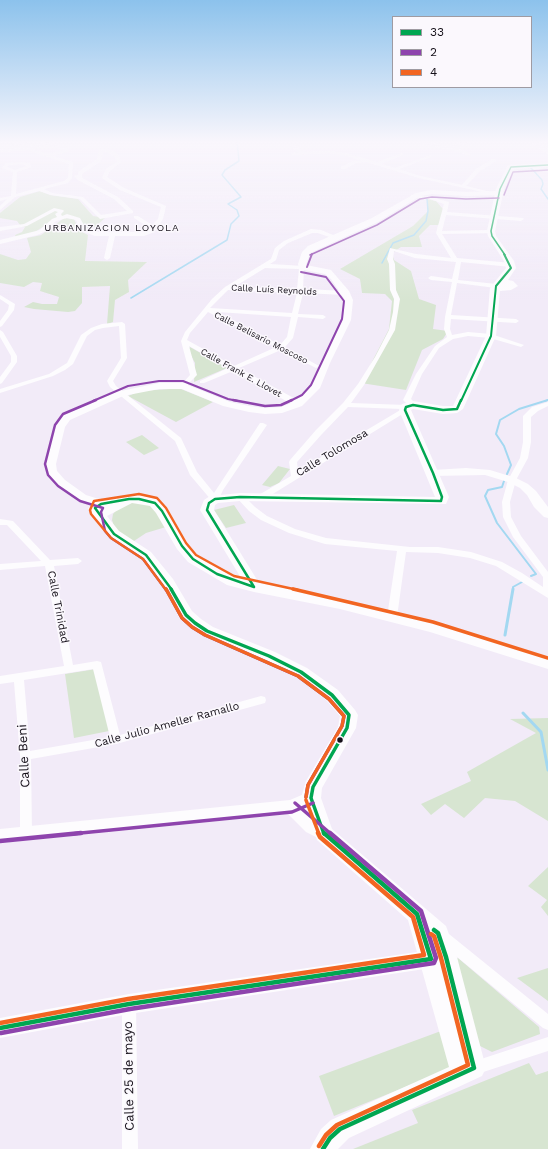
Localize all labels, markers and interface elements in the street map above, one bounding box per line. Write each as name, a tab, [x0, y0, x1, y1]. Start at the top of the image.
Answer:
legend	[392, 16, 532, 88]
text: 33	[430, 25, 444, 39]
text: 2	[430, 45, 437, 59]
text: 4	[430, 65, 437, 79]
district label: URBANIZACION LOYOLA	[44, 222, 180, 234]
street label: Calle Luís Reynolds	[231, 282, 317, 298]
street label: Calle Belisario Moscoso	[212, 310, 310, 366]
street label: Calle Frank E. Llovet	[199, 346, 283, 400]
street label: Calle Tolomosa	[294, 426, 370, 480]
street label: Calle Trinidad	[44, 570, 72, 644]
street label: Calle Julio Ameller Ramallo	[93, 699, 241, 751]
street label: Calle Beni	[15, 724, 33, 788]
unlabelled marker	[335, 735, 345, 745]
street label: Calle 25 de mayo	[120, 1021, 138, 1131]

